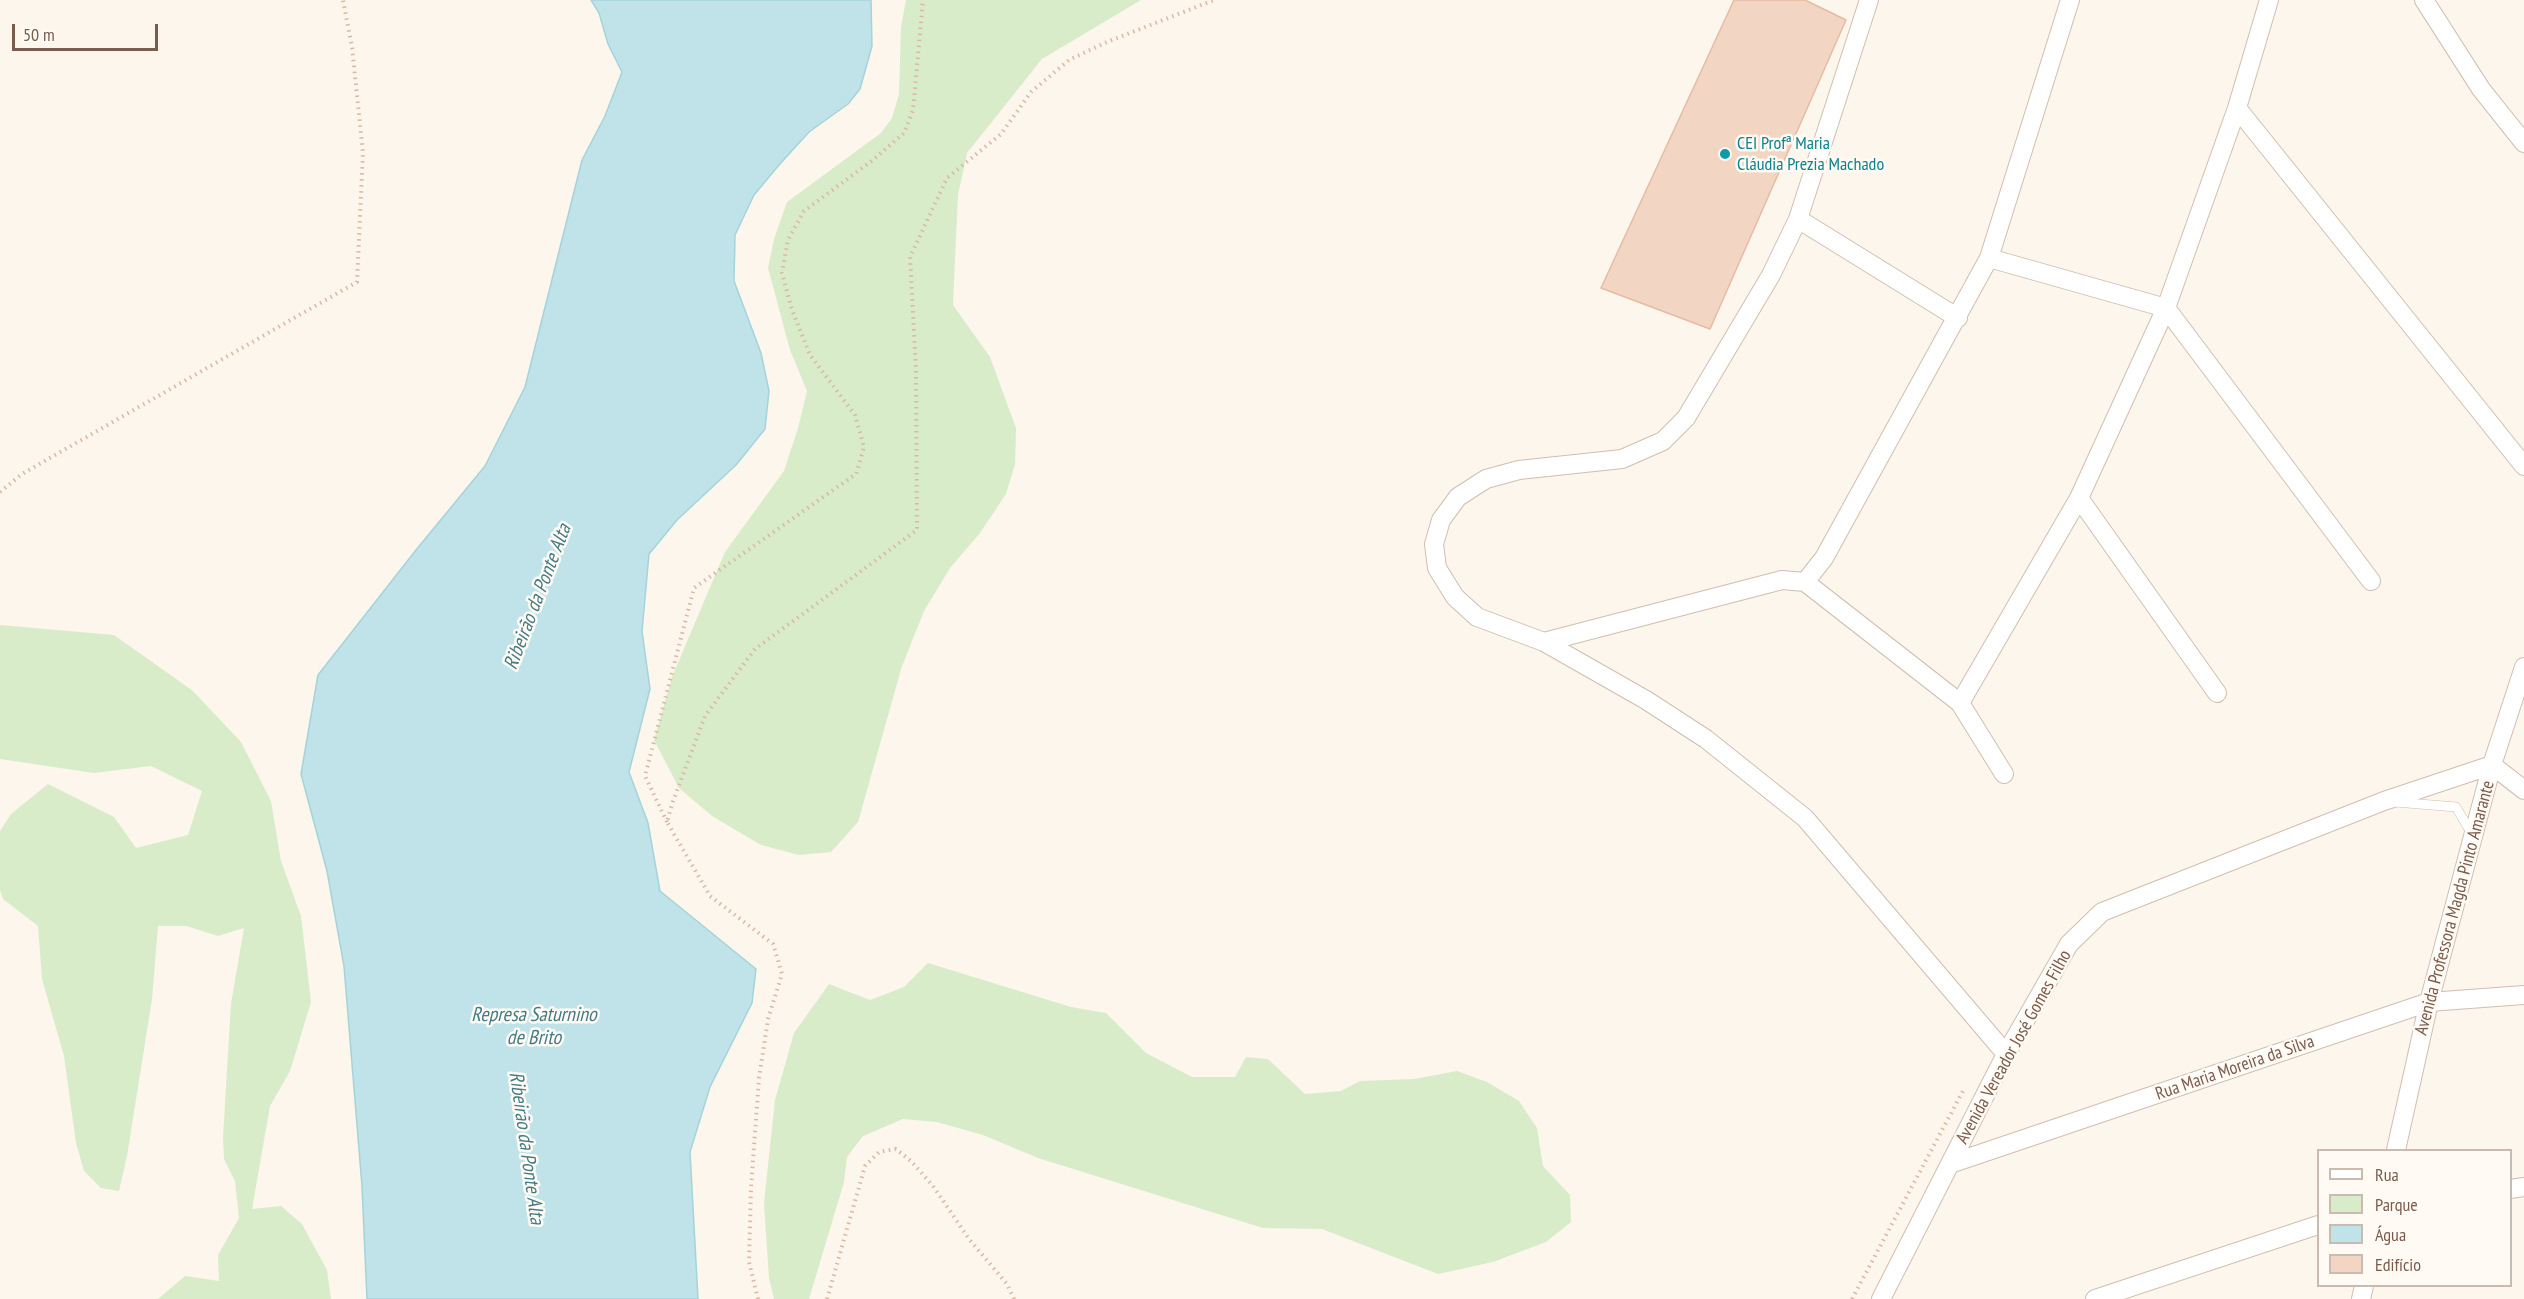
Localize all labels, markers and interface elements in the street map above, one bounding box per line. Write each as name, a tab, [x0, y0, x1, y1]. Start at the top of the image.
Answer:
scale bar	[15, 12, 160, 50]
text: 50 m	[23, 23, 55, 46]
place label: CEI Profª Maria Cláudia Prezia Machado	[1737, 133, 1884, 176]
marker: CEI Profª Maria Cláudia Prezia Machado	[1718, 147, 1732, 161]
water label: Ribeirão da Ponte Alta	[499, 521, 577, 673]
street label: Avenida Professora Magda Pinto Amarante	[2411, 779, 2499, 1037]
street label: Avenida Vereador José Gomes Filho	[1952, 946, 2076, 1148]
water label: Represa Saturnino de Brito	[471, 1003, 597, 1050]
street label: Rua Maria Moreira da Silva	[2153, 1031, 2317, 1105]
water label: Ribeirão da Ponte Alta	[503, 1070, 549, 1226]
legend	[2317, 1149, 2512, 1287]
text: Rua	[2375, 1163, 2399, 1186]
text: Parque	[2375, 1193, 2418, 1216]
text: Água	[2375, 1223, 2406, 1246]
text: Edifício	[2375, 1253, 2421, 1276]

